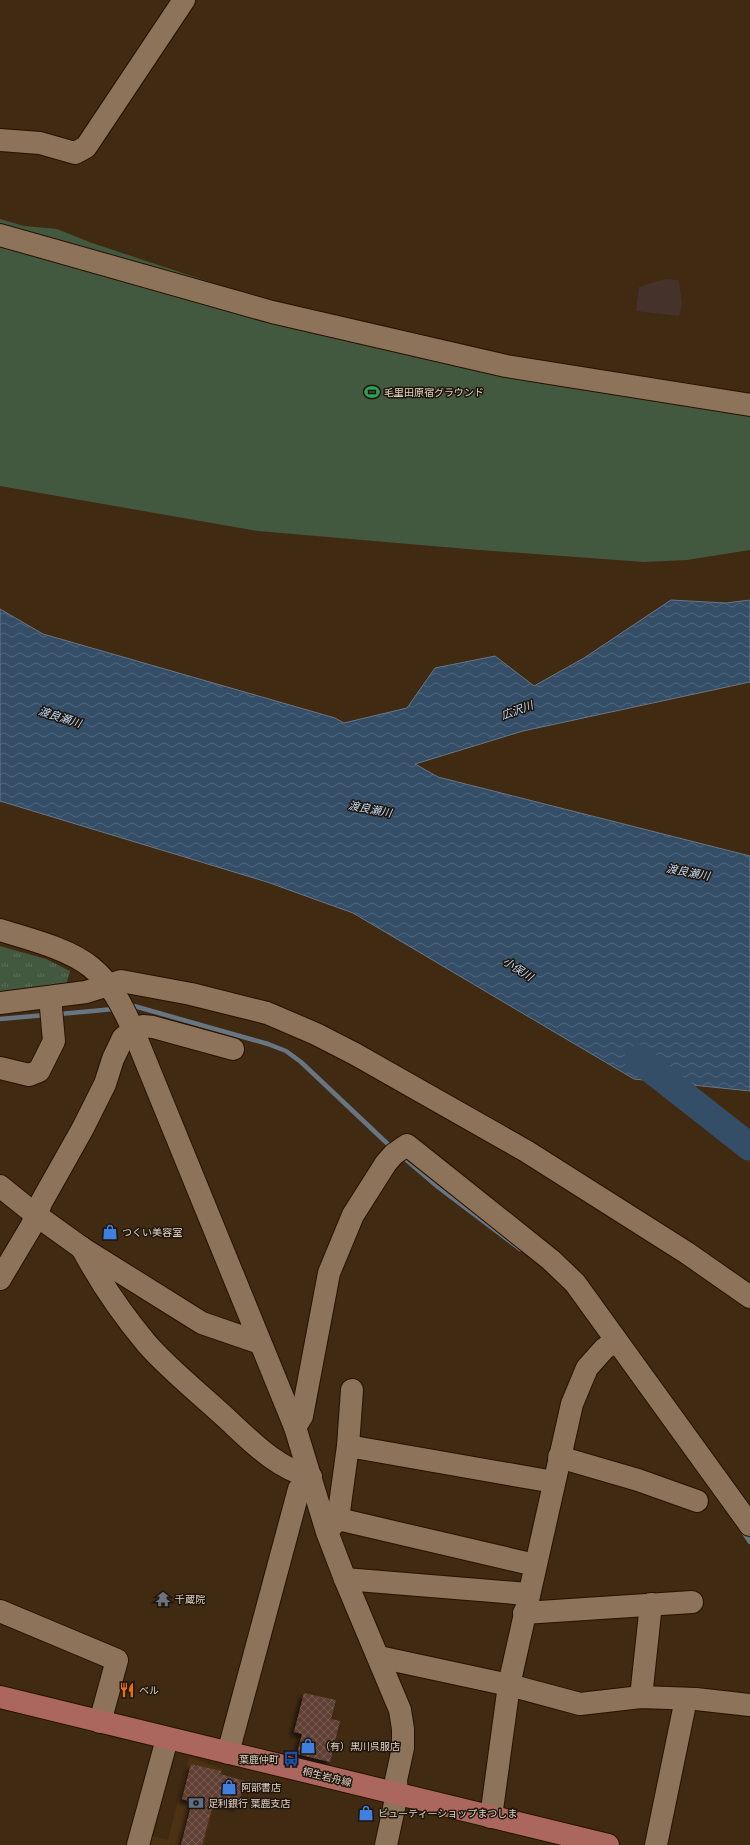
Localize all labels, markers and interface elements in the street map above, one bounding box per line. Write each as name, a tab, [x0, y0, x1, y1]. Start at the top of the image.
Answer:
sports icon: 毛里田原宿グラウンド	[363, 383, 381, 401]
place label: 毛里田原宿グラウンド	[384, 386, 484, 399]
water label: 広沢川	[499, 697, 536, 722]
water label: 渡良瀬川	[37, 704, 84, 731]
water label: 渡良瀬川	[347, 798, 394, 820]
water label: 渡良瀬川	[665, 861, 712, 883]
water label: 小俣川	[500, 954, 536, 984]
shop icon: つくい美容室	[101, 1223, 119, 1241]
place label: つくい美容室	[122, 1226, 182, 1239]
temple icon: 千蔵院	[154, 1590, 172, 1608]
place label: 千蔵院	[175, 1593, 205, 1606]
restaurant icon: ベル	[118, 1681, 136, 1699]
place label: ベル	[139, 1684, 159, 1697]
shop icon: （有）黒川呉服店	[299, 1737, 317, 1755]
place label: （有）黒川呉服店	[320, 1740, 400, 1753]
bus stop icon: 葉鹿仲町	[282, 1750, 300, 1768]
place label: 葉鹿仲町	[239, 1753, 279, 1766]
street label: 桐生岩舟線	[301, 1765, 353, 1789]
shop icon: 阿部書店	[220, 1778, 238, 1796]
place label: 阿部書店	[241, 1781, 281, 1794]
bank icon: 足利銀行 葉鹿支店	[187, 1794, 205, 1812]
place label: 足利銀行 葉鹿支店	[208, 1797, 291, 1810]
shop icon: ビューティーショップまつしま	[357, 1804, 375, 1822]
place label: ビューティーショップまつしま	[378, 1807, 517, 1820]

